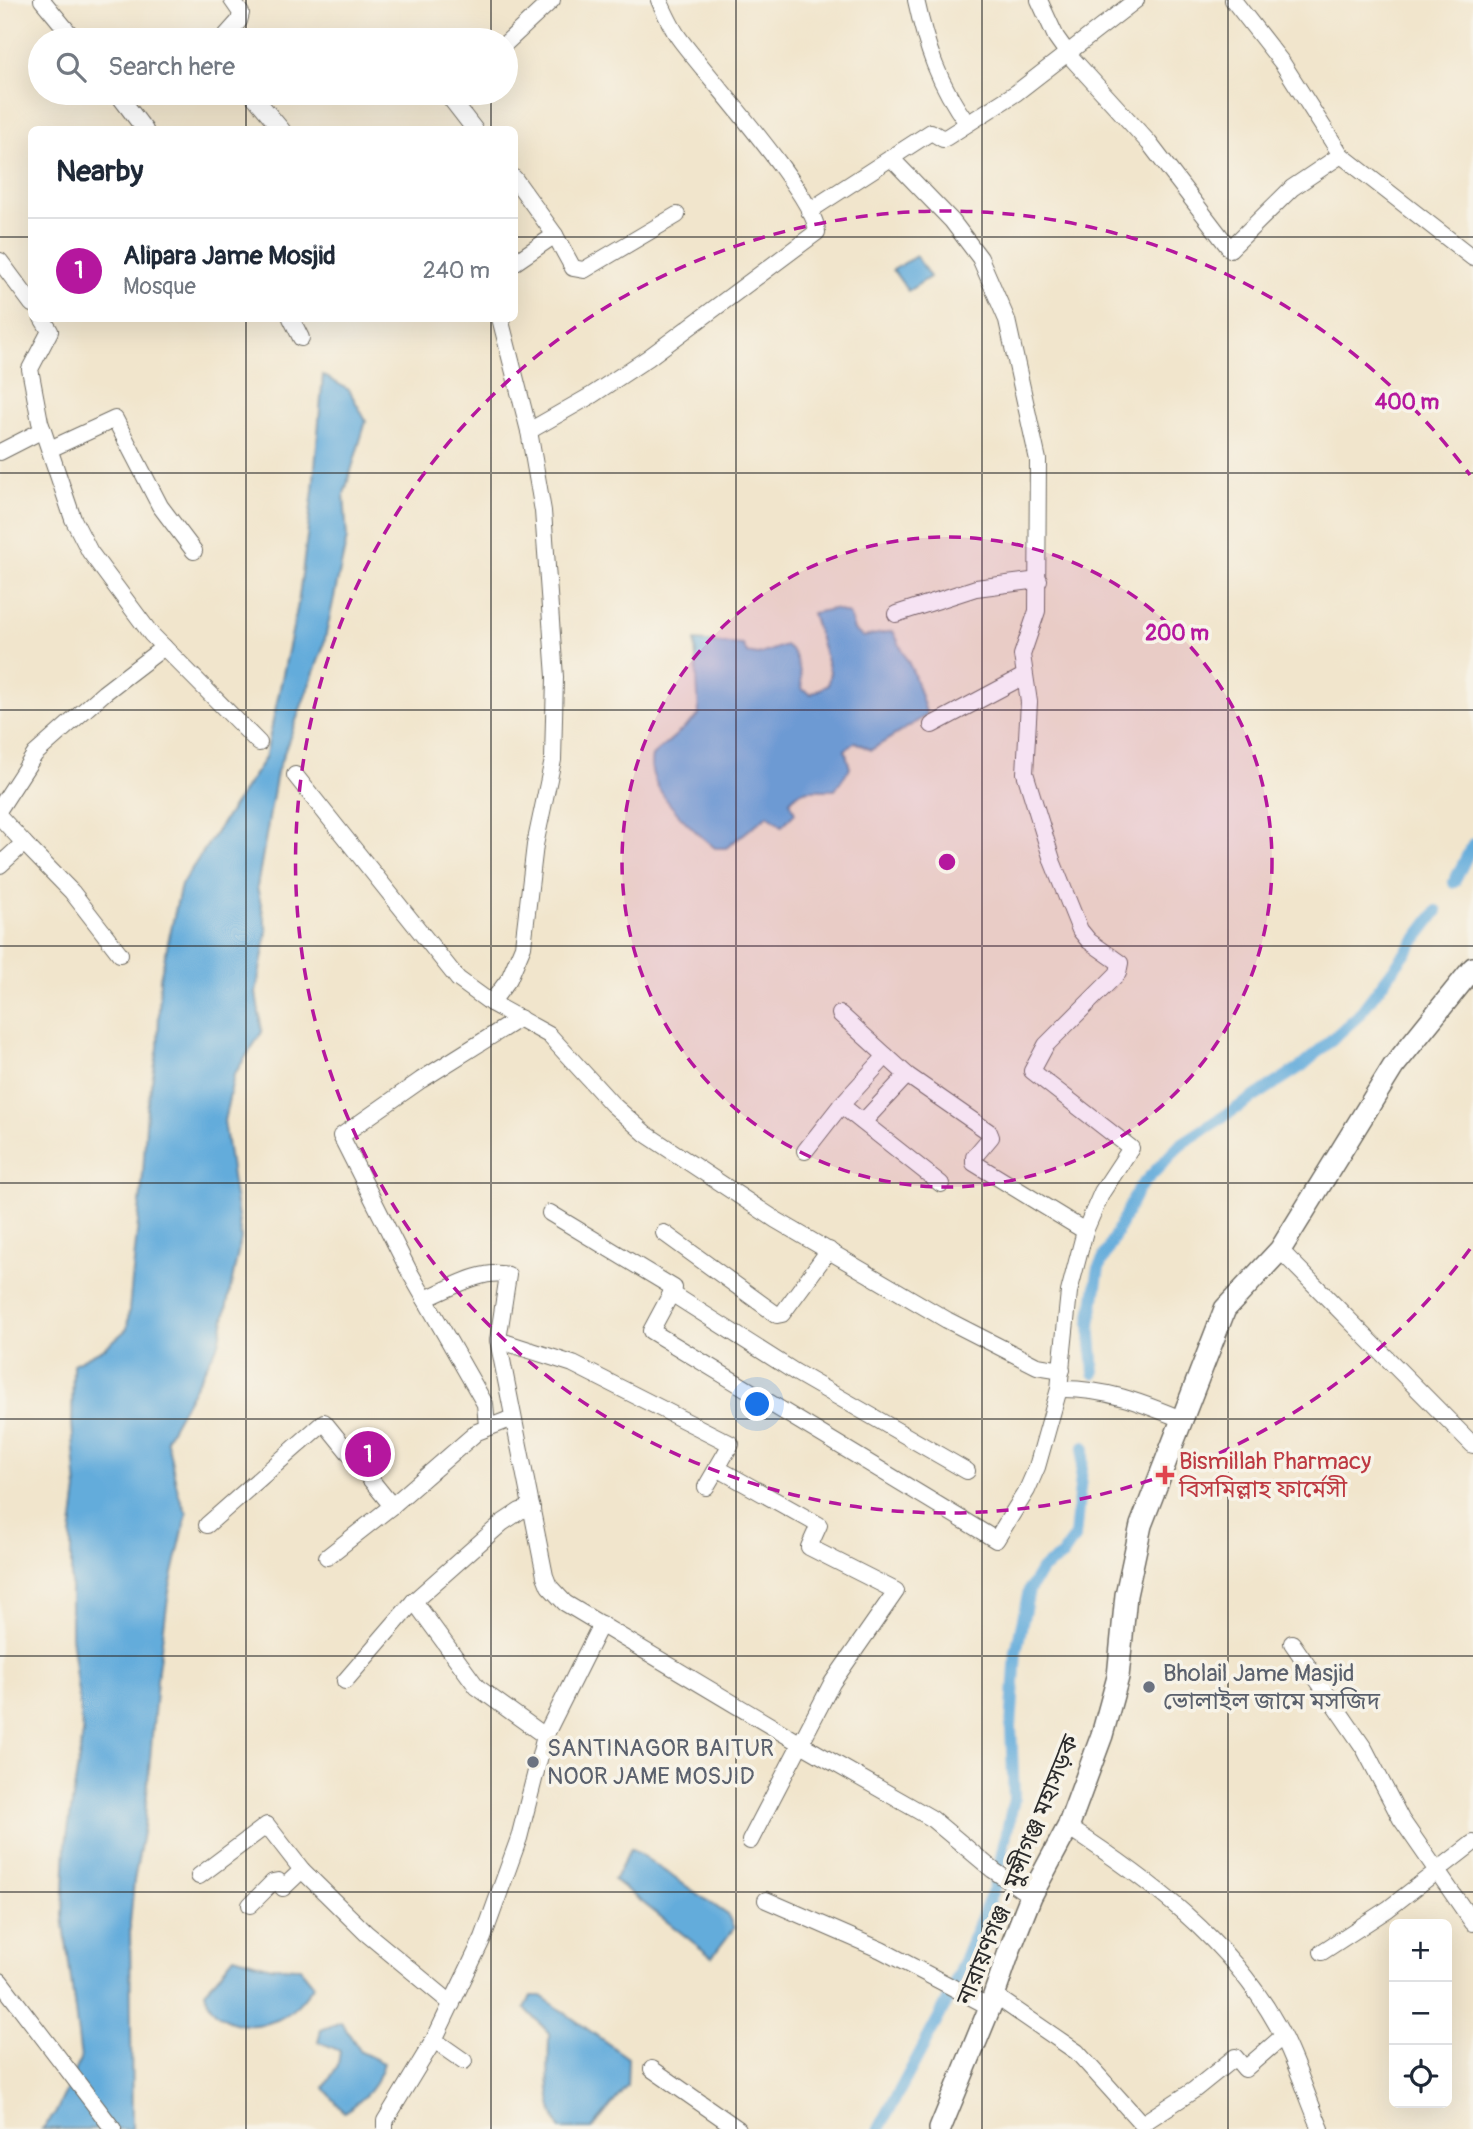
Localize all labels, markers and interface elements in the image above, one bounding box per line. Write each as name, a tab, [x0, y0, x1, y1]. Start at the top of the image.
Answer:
search box	[28, 28, 518, 105]
icon: search	[52, 48, 90, 86]
text: Search here	[108, 51, 235, 83]
text: Nearby	[56, 153, 143, 190]
text: Alipara Jame Mosjid	[123, 240, 336, 272]
text: 1	[75, 256, 84, 285]
text: 240 m	[423, 256, 490, 285]
text: Mosque	[123, 272, 196, 301]
text: 400 m	[1375, 389, 1439, 416]
text: 200 m	[1145, 620, 1209, 647]
centre of rings	[935, 850, 959, 874]
your location	[740, 1387, 774, 1421]
pin: 1	[345, 1428, 391, 1480]
place label: Bismillah Pharmacy বিসমিল্লাহ ফার্মেসী	[1178, 1447, 1371, 1504]
marker: Bismillah Pharmacy বিসমিল্লাহ ফার্মেসী	[1157, 1467, 1173, 1483]
place label: Bholail Jame Masjid ভোলাইল জামে মসজিদ	[1163, 1659, 1381, 1716]
marker: Bholail Jame Masjid ভোলাইল জামে মসজিদ	[1141, 1679, 1157, 1695]
street label: নারায়ণগঞ্জ - মুন্সীগঞ্জ মহাসড়ক	[950, 1730, 1086, 2010]
place label: SANTINAGOR BAITUR NOOR JAME MOSJID	[547, 1734, 774, 1791]
marker: SANTINAGOR BAITUR NOOR JAME MOSJID	[525, 1754, 541, 1770]
map controls	[1389, 1919, 1452, 2108]
button: +	[1389, 1919, 1452, 1982]
button: −	[1389, 1982, 1452, 2045]
button: locate	[1389, 2045, 1452, 2108]

